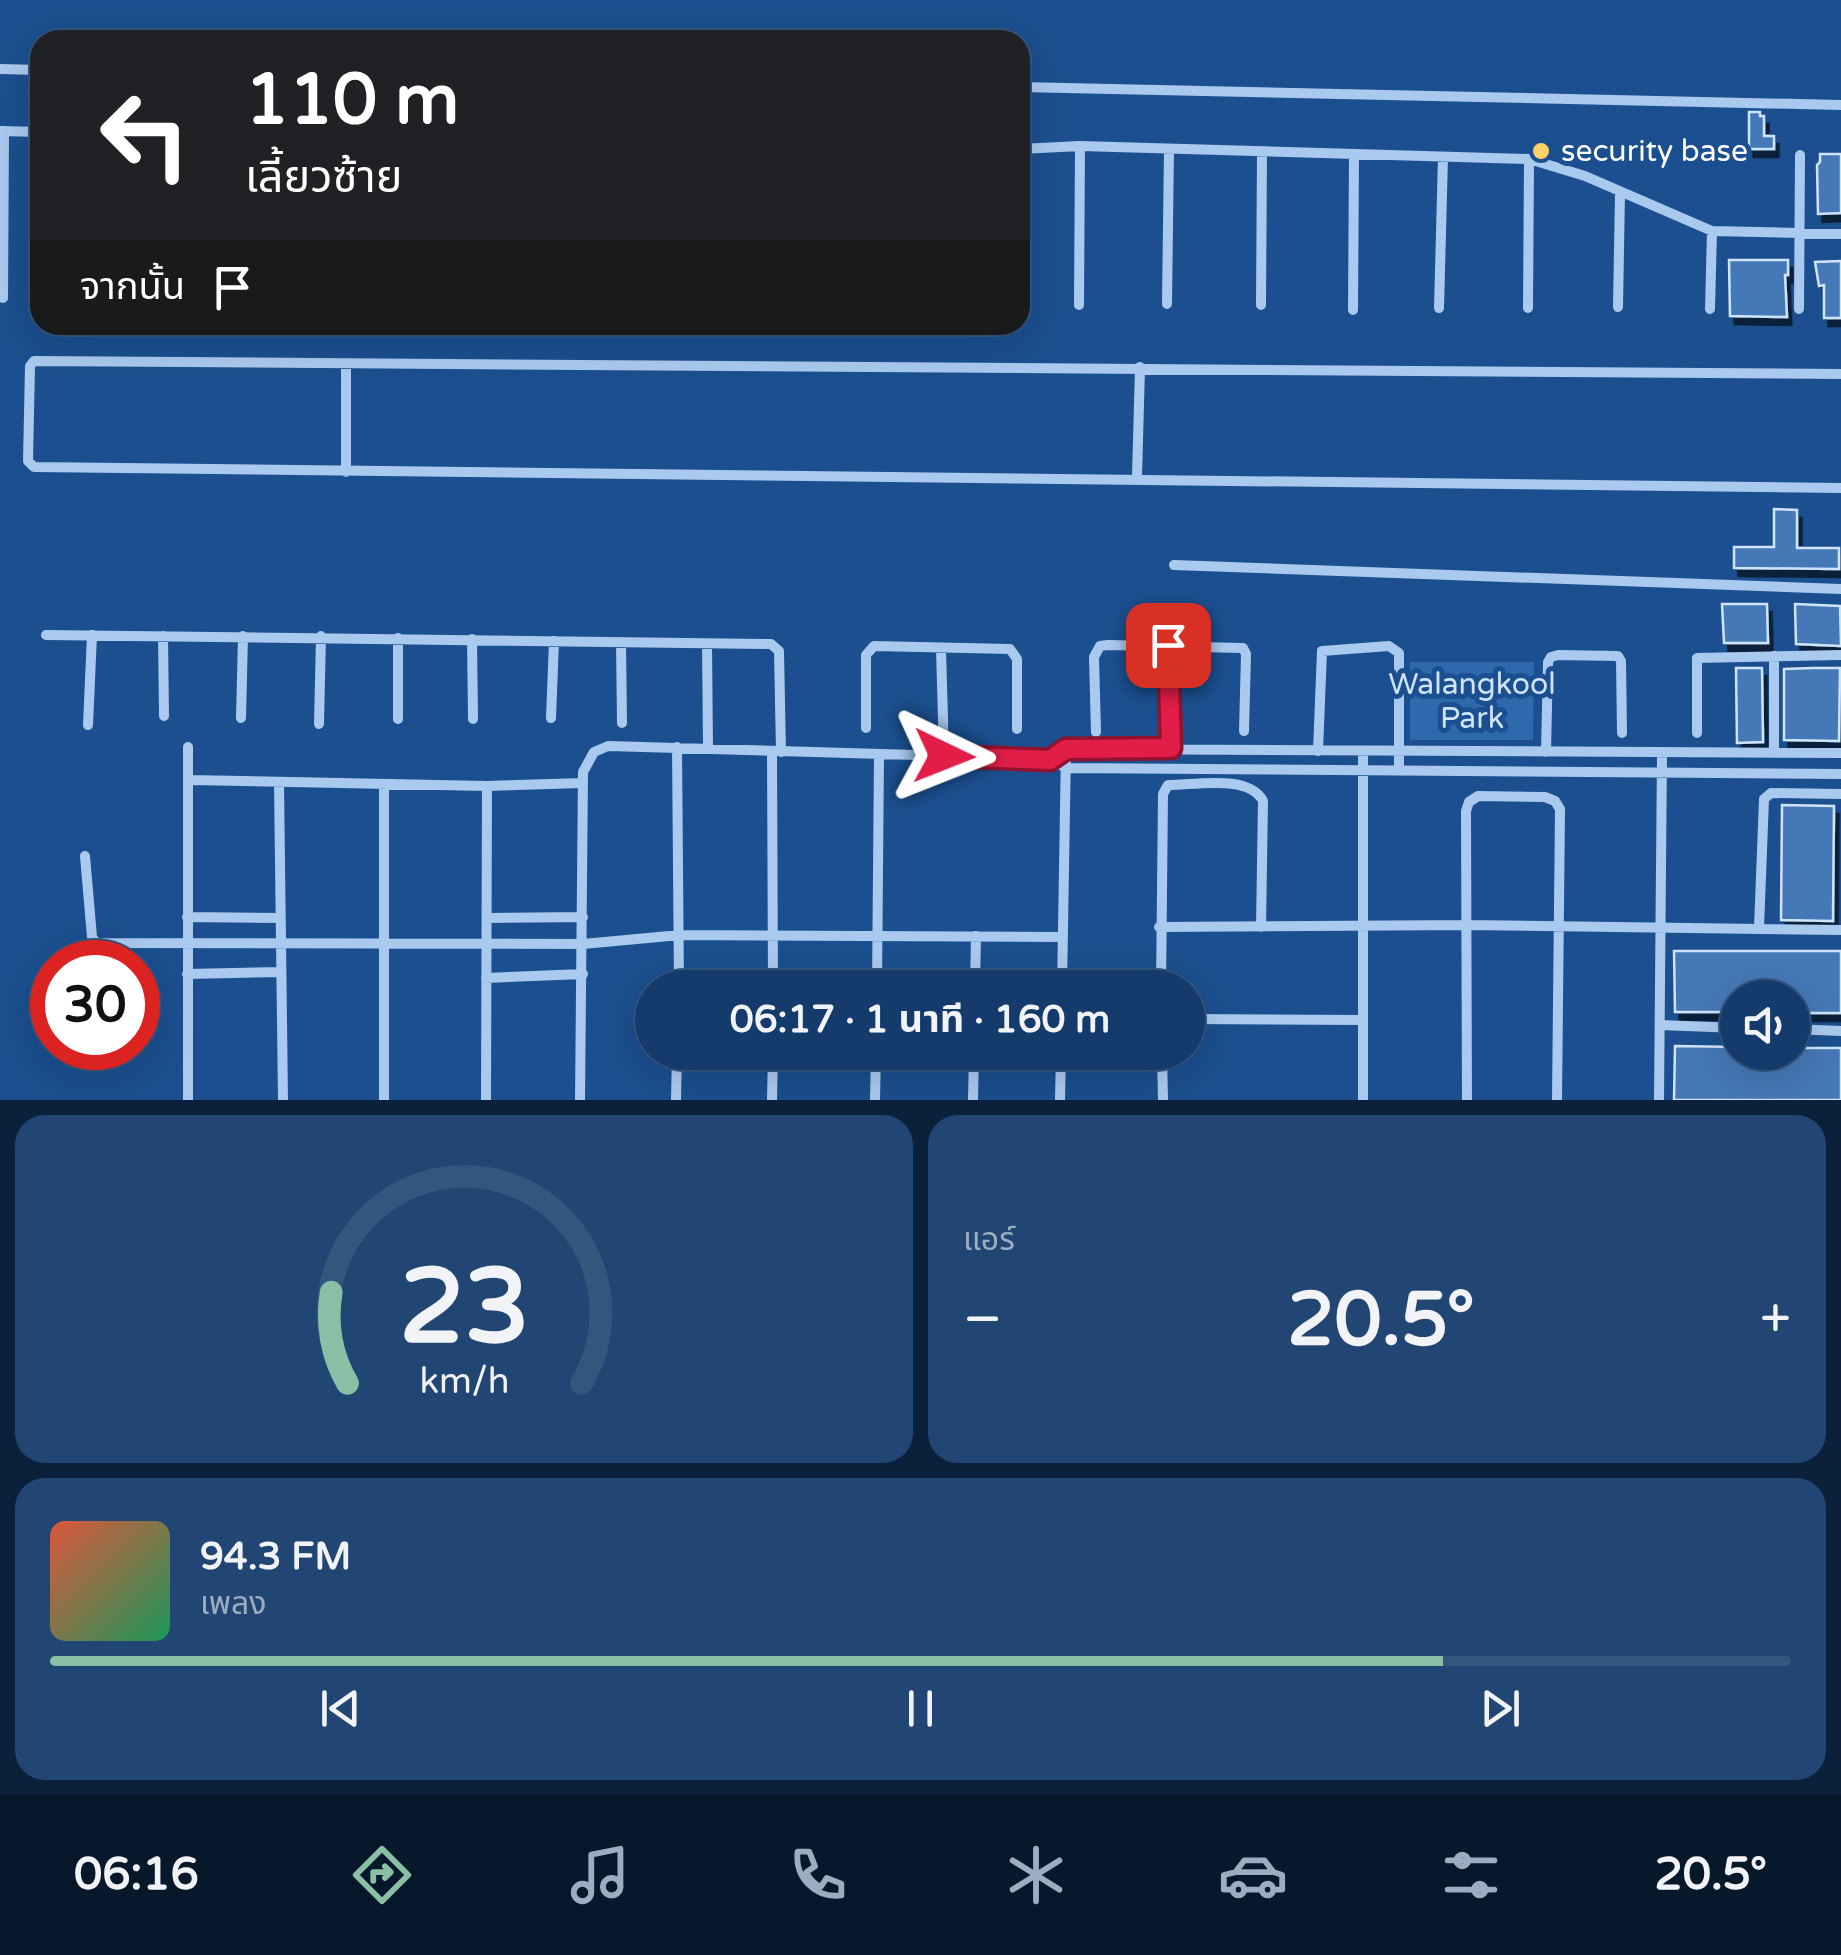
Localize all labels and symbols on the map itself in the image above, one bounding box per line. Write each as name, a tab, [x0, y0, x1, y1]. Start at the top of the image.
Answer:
place label: security base	[1561, 133, 1748, 170]
marker: security base	[1530, 140, 1552, 162]
pin	[1126, 603, 1211, 688]
park label: Walangkool Park	[1388, 666, 1556, 737]
position arrow	[892, 704, 996, 808]
speed limit sign: 30	[30, 940, 160, 1070]

